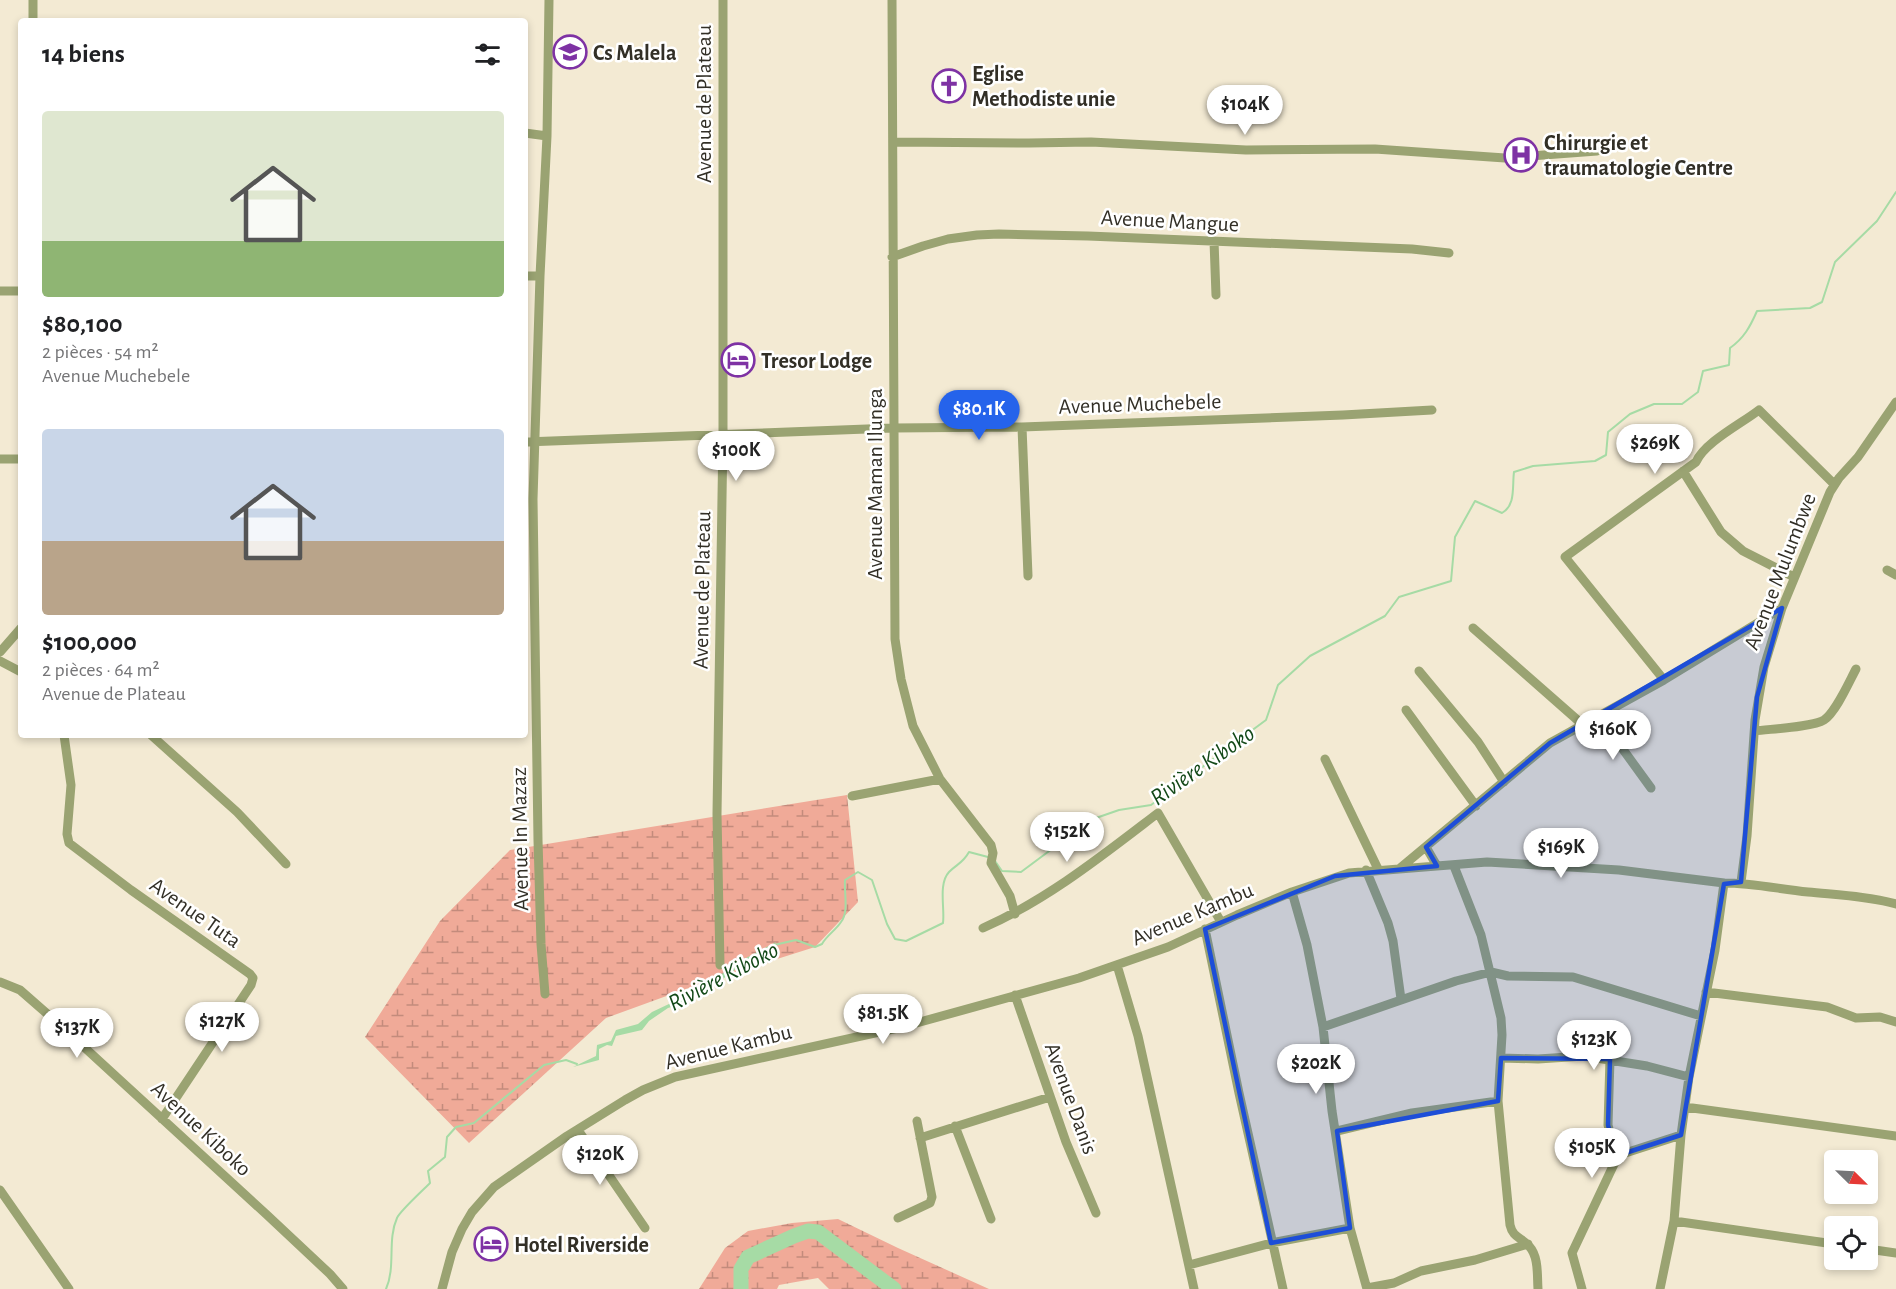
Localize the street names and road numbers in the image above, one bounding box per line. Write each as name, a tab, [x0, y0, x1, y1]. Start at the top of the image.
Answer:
street label: Avenue de Plateau	[693, 25, 715, 183]
street label: Avenue Mangue	[1100, 206, 1240, 236]
street label: Avenue Maman Ilunga	[864, 388, 886, 580]
street label: Avenue Muchebele	[1058, 390, 1222, 418]
street label: Avenue Mulumbwe	[1740, 490, 1820, 653]
street label: Avenue de Plateau	[690, 511, 714, 669]
street label: Avenue In Mazaz	[508, 767, 532, 911]
street label: Avenue Tuta	[146, 874, 245, 952]
street label: Avenue Kambu	[1128, 878, 1256, 949]
street label: Avenue Kambu	[663, 1021, 794, 1073]
street label: Avenue Danis	[1041, 1040, 1101, 1157]
street label: Avenue Kiboko	[147, 1077, 256, 1180]

